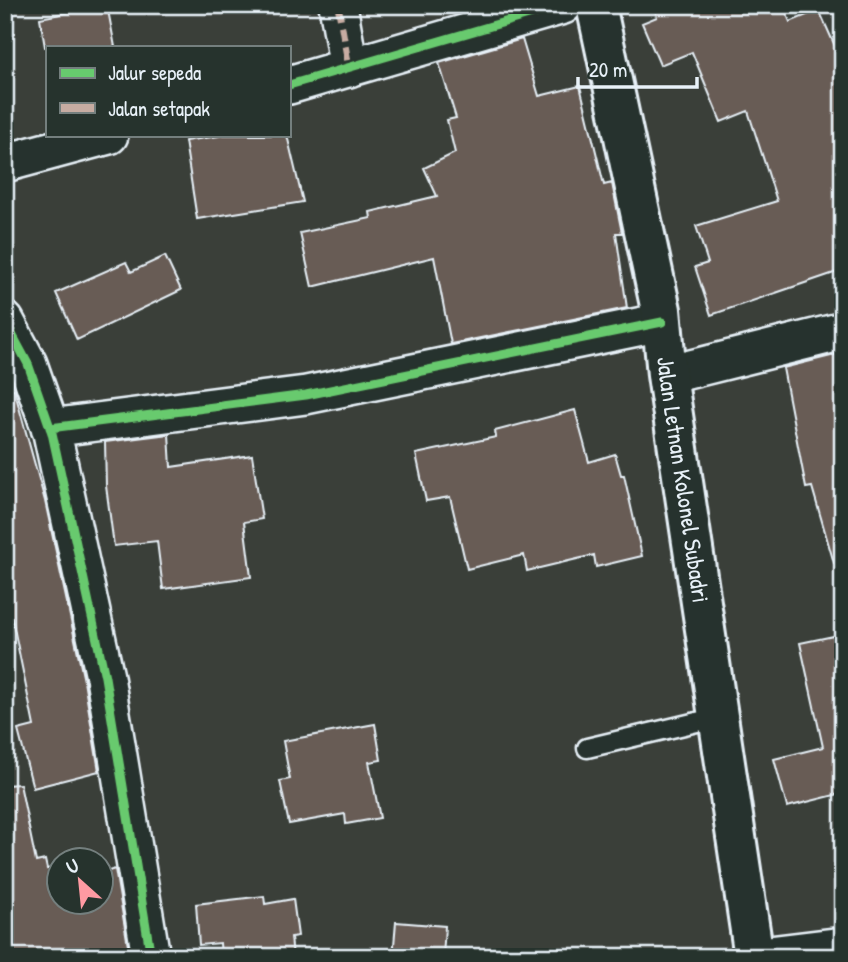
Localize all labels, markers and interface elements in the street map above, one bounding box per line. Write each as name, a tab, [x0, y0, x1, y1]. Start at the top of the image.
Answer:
legend	[46, 46, 290, 136]
scale bar	[578, 46, 698, 90]
text: 20 m	[589, 55, 627, 84]
text: Jalur sepeda	[108, 58, 201, 87]
text: Jalan setapak	[108, 94, 210, 123]
street label: Jalan Letnan Kolonel Subadri	[650, 355, 718, 605]
north arrow	[46, 846, 116, 916]
text: U	[62, 852, 83, 880]

